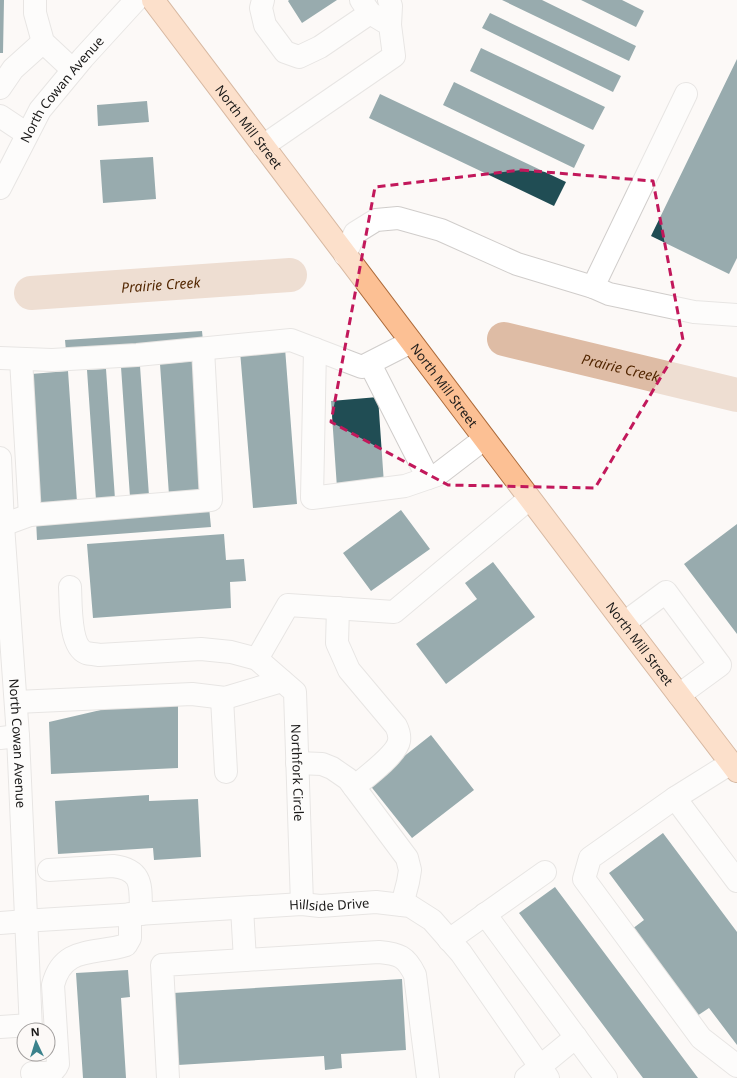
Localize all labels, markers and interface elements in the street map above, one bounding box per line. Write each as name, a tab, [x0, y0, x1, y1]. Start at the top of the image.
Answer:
street label: North Cowan Avenue	[16, 32, 108, 146]
street label: North Mill Street	[211, 81, 287, 173]
water label: Prairie Creek	[121, 272, 202, 296]
street label: North Mill Street	[407, 340, 482, 431]
water label: Prairie Creek	[580, 349, 662, 386]
street label: North Mill Street	[602, 598, 678, 689]
street label: North Cowan Avenue	[5, 678, 30, 809]
street label: Northfork Circle	[287, 724, 308, 822]
street label: Hillside Drive	[289, 894, 370, 915]
north arrow	[16, 1022, 56, 1062]
text: N	[30, 1024, 40, 1039]

